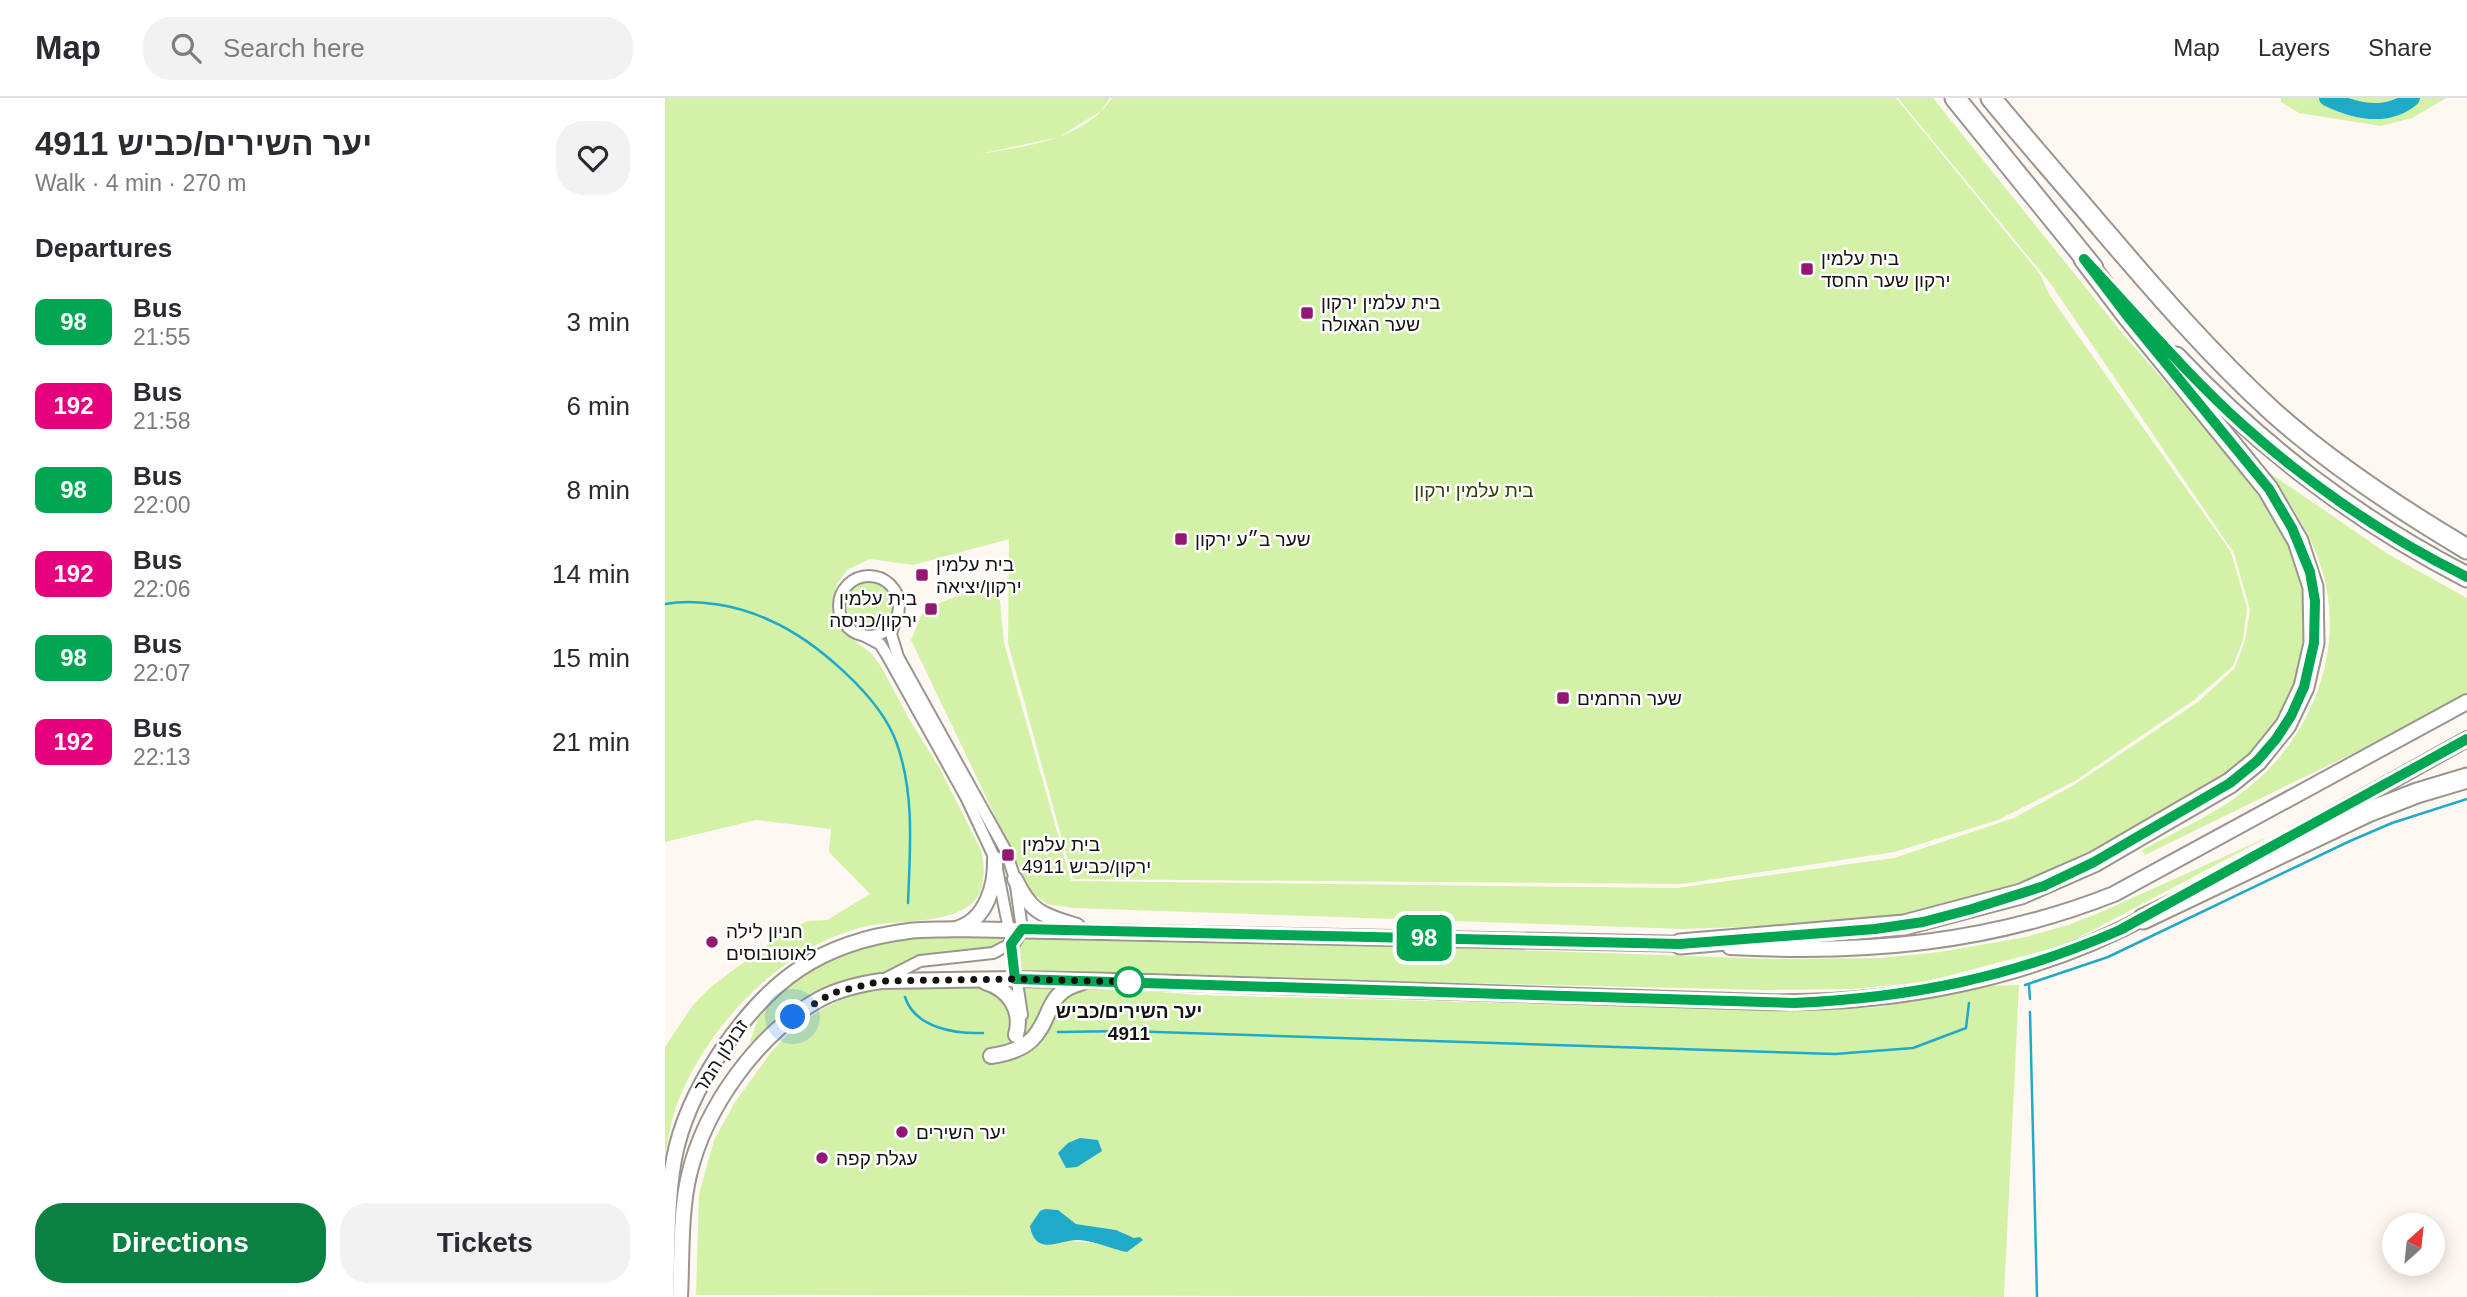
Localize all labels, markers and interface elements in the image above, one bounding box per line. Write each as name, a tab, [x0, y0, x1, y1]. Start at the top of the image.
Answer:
search box	[143, 17, 633, 80]
text: Map	[35, 29, 101, 66]
icon: search	[167, 29, 205, 67]
text: Search here	[223, 33, 365, 63]
text: Map	[2173, 34, 2220, 61]
text: Layers	[2258, 34, 2330, 61]
text: Share	[2368, 34, 2432, 61]
button: heart	[556, 121, 630, 195]
text: יער השירים/כביש 4911	[35, 125, 372, 162]
text: Walk · 4 min · 270 m	[35, 170, 246, 196]
text: Departures	[35, 233, 172, 263]
place label: בית עלמין ירקון שער החסד	[1821, 248, 1950, 291]
marker: בית עלמין ירקון שער החסד	[1799, 261, 1815, 277]
place label: בית עלמין ירקון שער הגאולה	[1321, 292, 1440, 335]
text: Bus	[133, 293, 182, 323]
marker: בית עלמין ירקון שער הגאולה	[1299, 305, 1315, 321]
text: 3 min	[566, 307, 630, 337]
text: 98	[60, 308, 87, 335]
text: 21:55	[133, 324, 191, 350]
text: Bus	[133, 377, 182, 407]
text: 6 min	[566, 391, 630, 421]
text: 192	[53, 392, 94, 419]
text: 21:58	[133, 408, 191, 434]
text: Bus	[133, 461, 182, 491]
text: 8 min	[566, 475, 630, 505]
text: 98	[60, 476, 87, 503]
park label: בית עלמין ירקון	[1414, 480, 1534, 501]
text: 22:00	[133, 492, 191, 518]
place label: שער ב״ע ירקון	[1195, 529, 1311, 550]
marker: שער ב״ע ירקון	[1173, 531, 1189, 547]
text: Bus	[133, 545, 182, 575]
place label: בית עלמין ירקון/יציאה	[936, 554, 1022, 597]
text: 14 min	[552, 559, 630, 589]
text: 192	[53, 560, 94, 587]
marker: בית עלמין ירקון/יציאה	[914, 567, 930, 583]
text: 22:06	[133, 576, 191, 602]
place label: בית עלמין ירקון/כניסה	[829, 588, 917, 631]
marker: בית עלמין ירקון/כניסה	[923, 601, 939, 617]
text: Bus	[133, 629, 182, 659]
text: 15 min	[552, 643, 630, 673]
text: 98	[60, 644, 87, 671]
text: 22:07	[133, 660, 191, 686]
place label: שער הרחמים	[1577, 688, 1682, 709]
marker: שער הרחמים	[1555, 690, 1571, 706]
text: Bus	[133, 713, 182, 743]
text: 21 min	[552, 727, 630, 757]
text: 192	[53, 728, 94, 755]
text: 22:13	[133, 744, 191, 770]
place label: בית עלמין ירקון/כביש 4911	[1022, 834, 1151, 877]
marker: בית עלמין ירקון/כביש 4911	[1000, 847, 1016, 863]
line badge: 98	[1393, 915, 1455, 961]
place label: חניון לילה לאוטובוסים	[726, 921, 816, 964]
text: 98	[1411, 924, 1437, 951]
marker: חניון לילה לאוטובוסים	[704, 934, 720, 950]
marker: יער השירים/כביש 4911	[1114, 967, 1144, 997]
your location	[775, 999, 810, 1034]
place label: יער השירים/כביש 4911	[1056, 1001, 1202, 1044]
street label: זבולון המר	[690, 1016, 752, 1096]
place label: יער השירים	[916, 1122, 1006, 1143]
marker: יער השירים	[894, 1124, 910, 1140]
place label: עגלת קפה	[836, 1148, 918, 1169]
marker: עגלת קפה	[814, 1150, 830, 1166]
button: Directions	[35, 1203, 326, 1283]
button: Tickets	[340, 1203, 630, 1283]
north arrow	[2382, 1213, 2445, 1276]
map controls	[2382, 1213, 2445, 1276]

